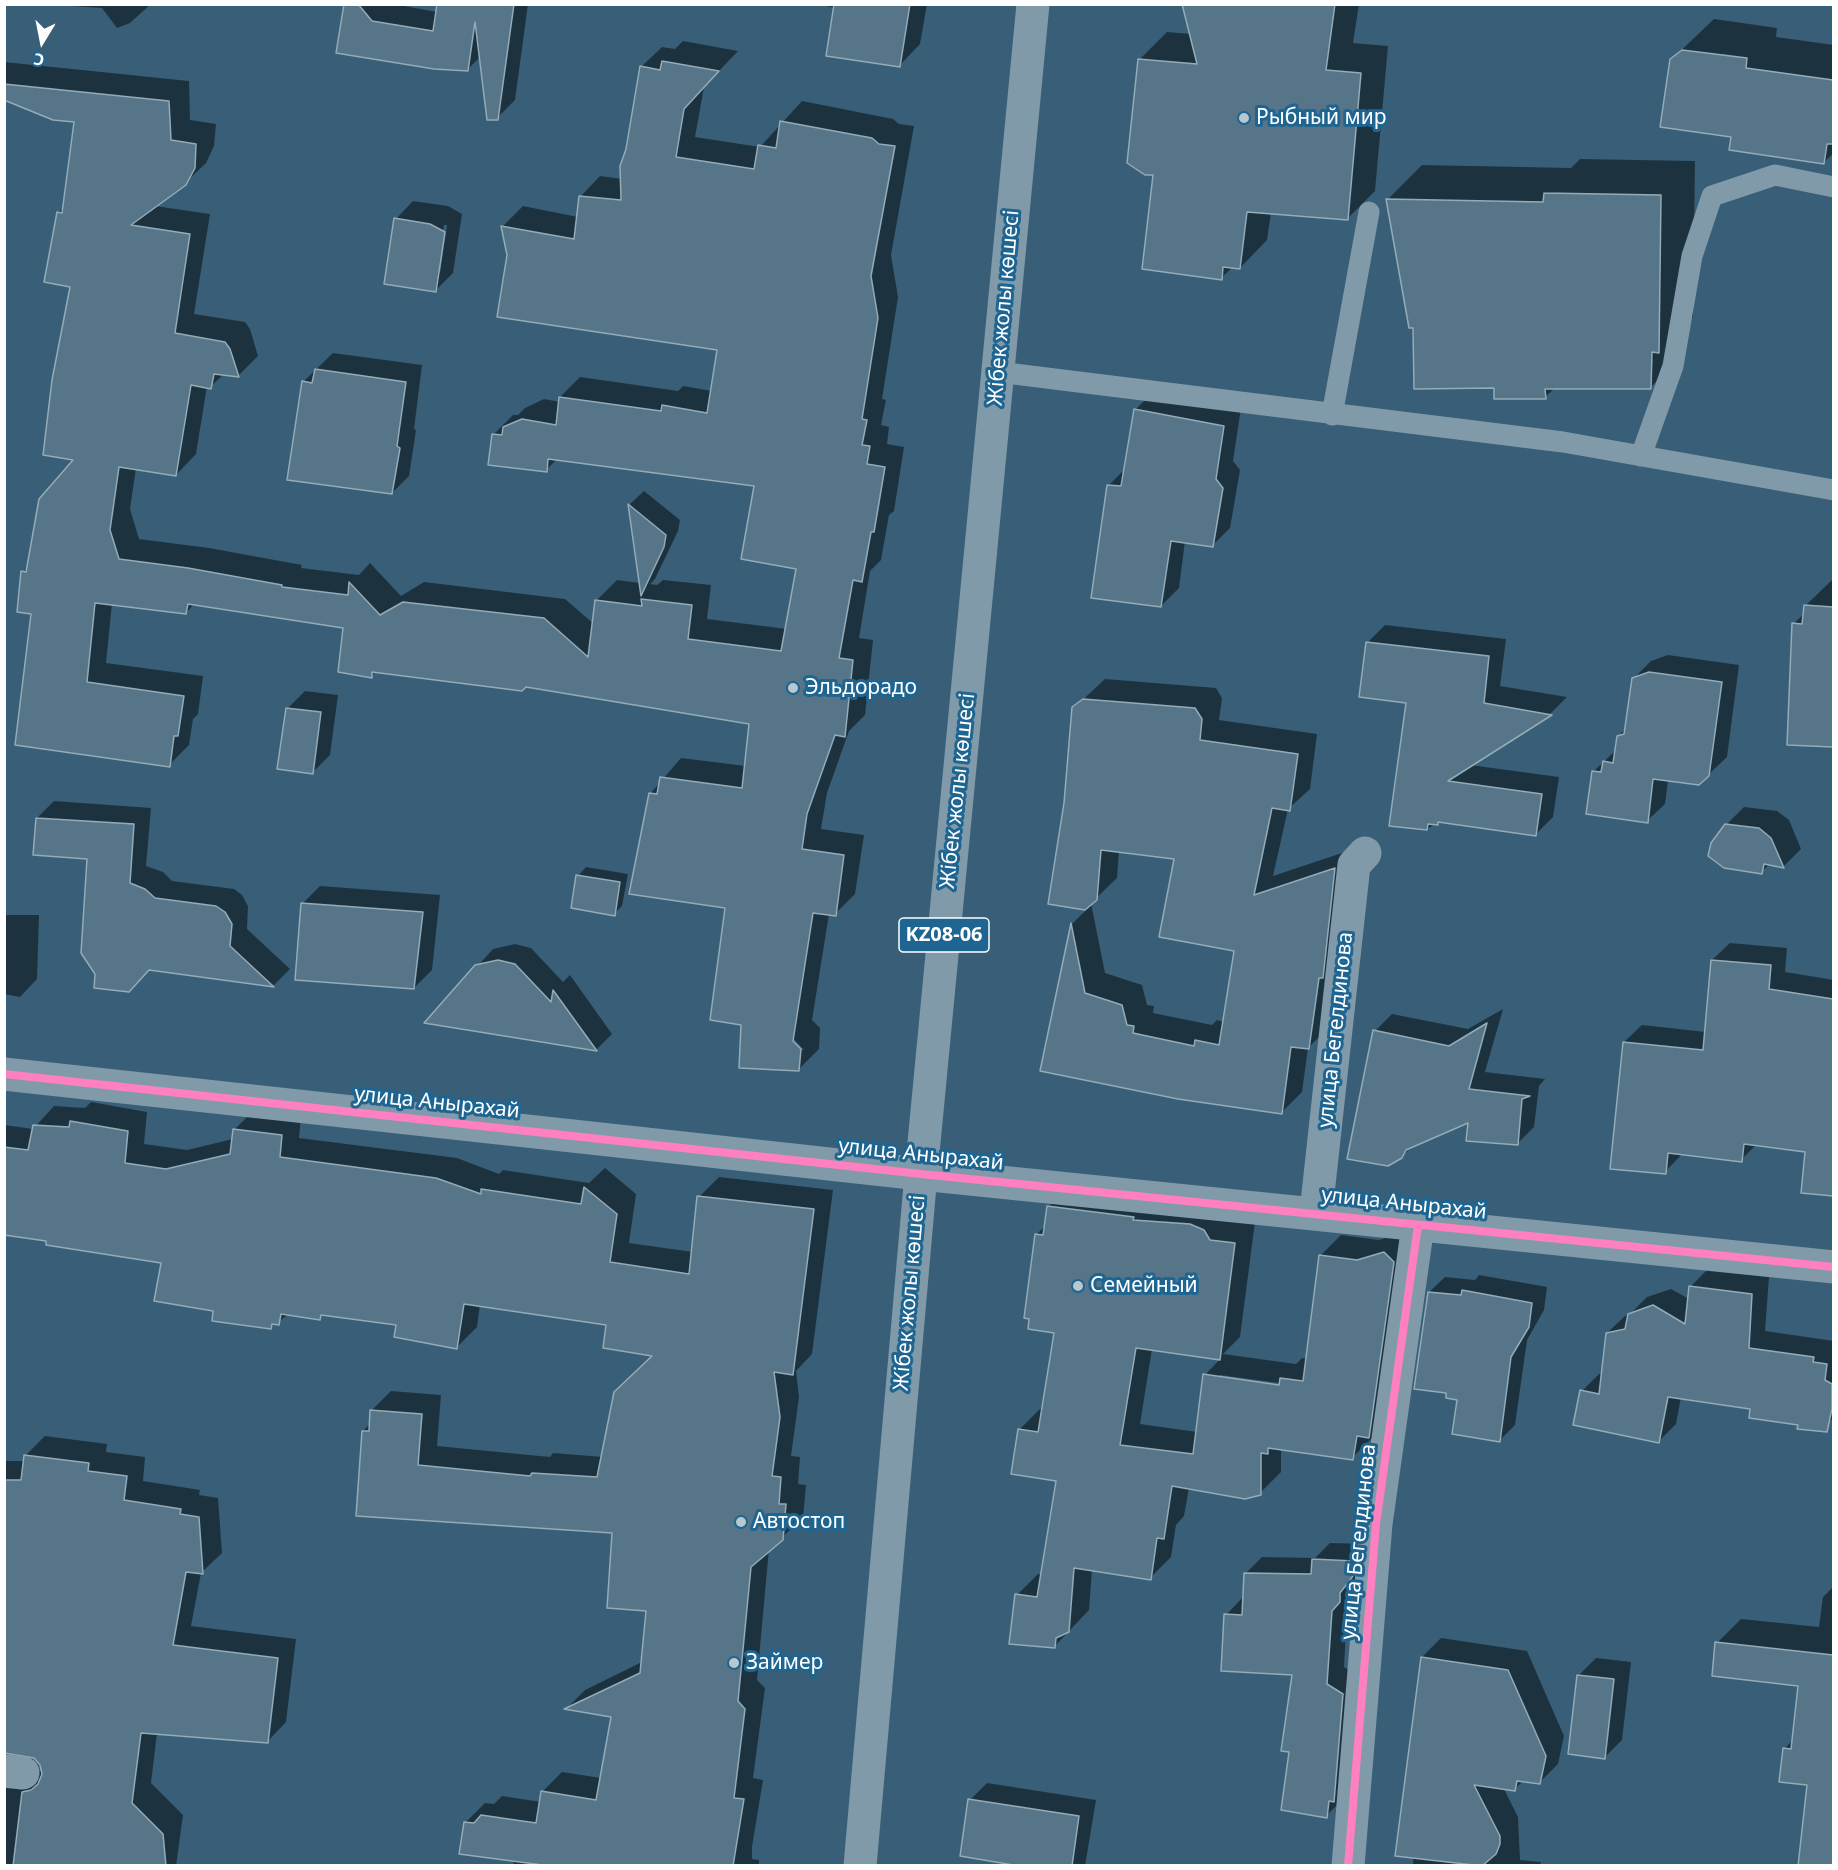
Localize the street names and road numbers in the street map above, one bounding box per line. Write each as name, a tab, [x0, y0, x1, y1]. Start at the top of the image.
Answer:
street label: Жібек жолы көшесі	[983, 209, 1025, 407]
street label: Жібек жолы көшесі	[935, 692, 981, 890]
road number: KZ08-06	[899, 918, 989, 952]
street label: улица Бегелдинова	[1313, 931, 1359, 1129]
street label: улица Анырахай	[353, 1082, 521, 1124]
street label: улица Анырахай	[837, 1134, 1005, 1176]
street label: улица Анырахай	[1320, 1183, 1488, 1225]
street label: Жібек жолы көшесі	[889, 1194, 931, 1392]
street label: улица Бегелдинова	[1336, 1443, 1382, 1641]

